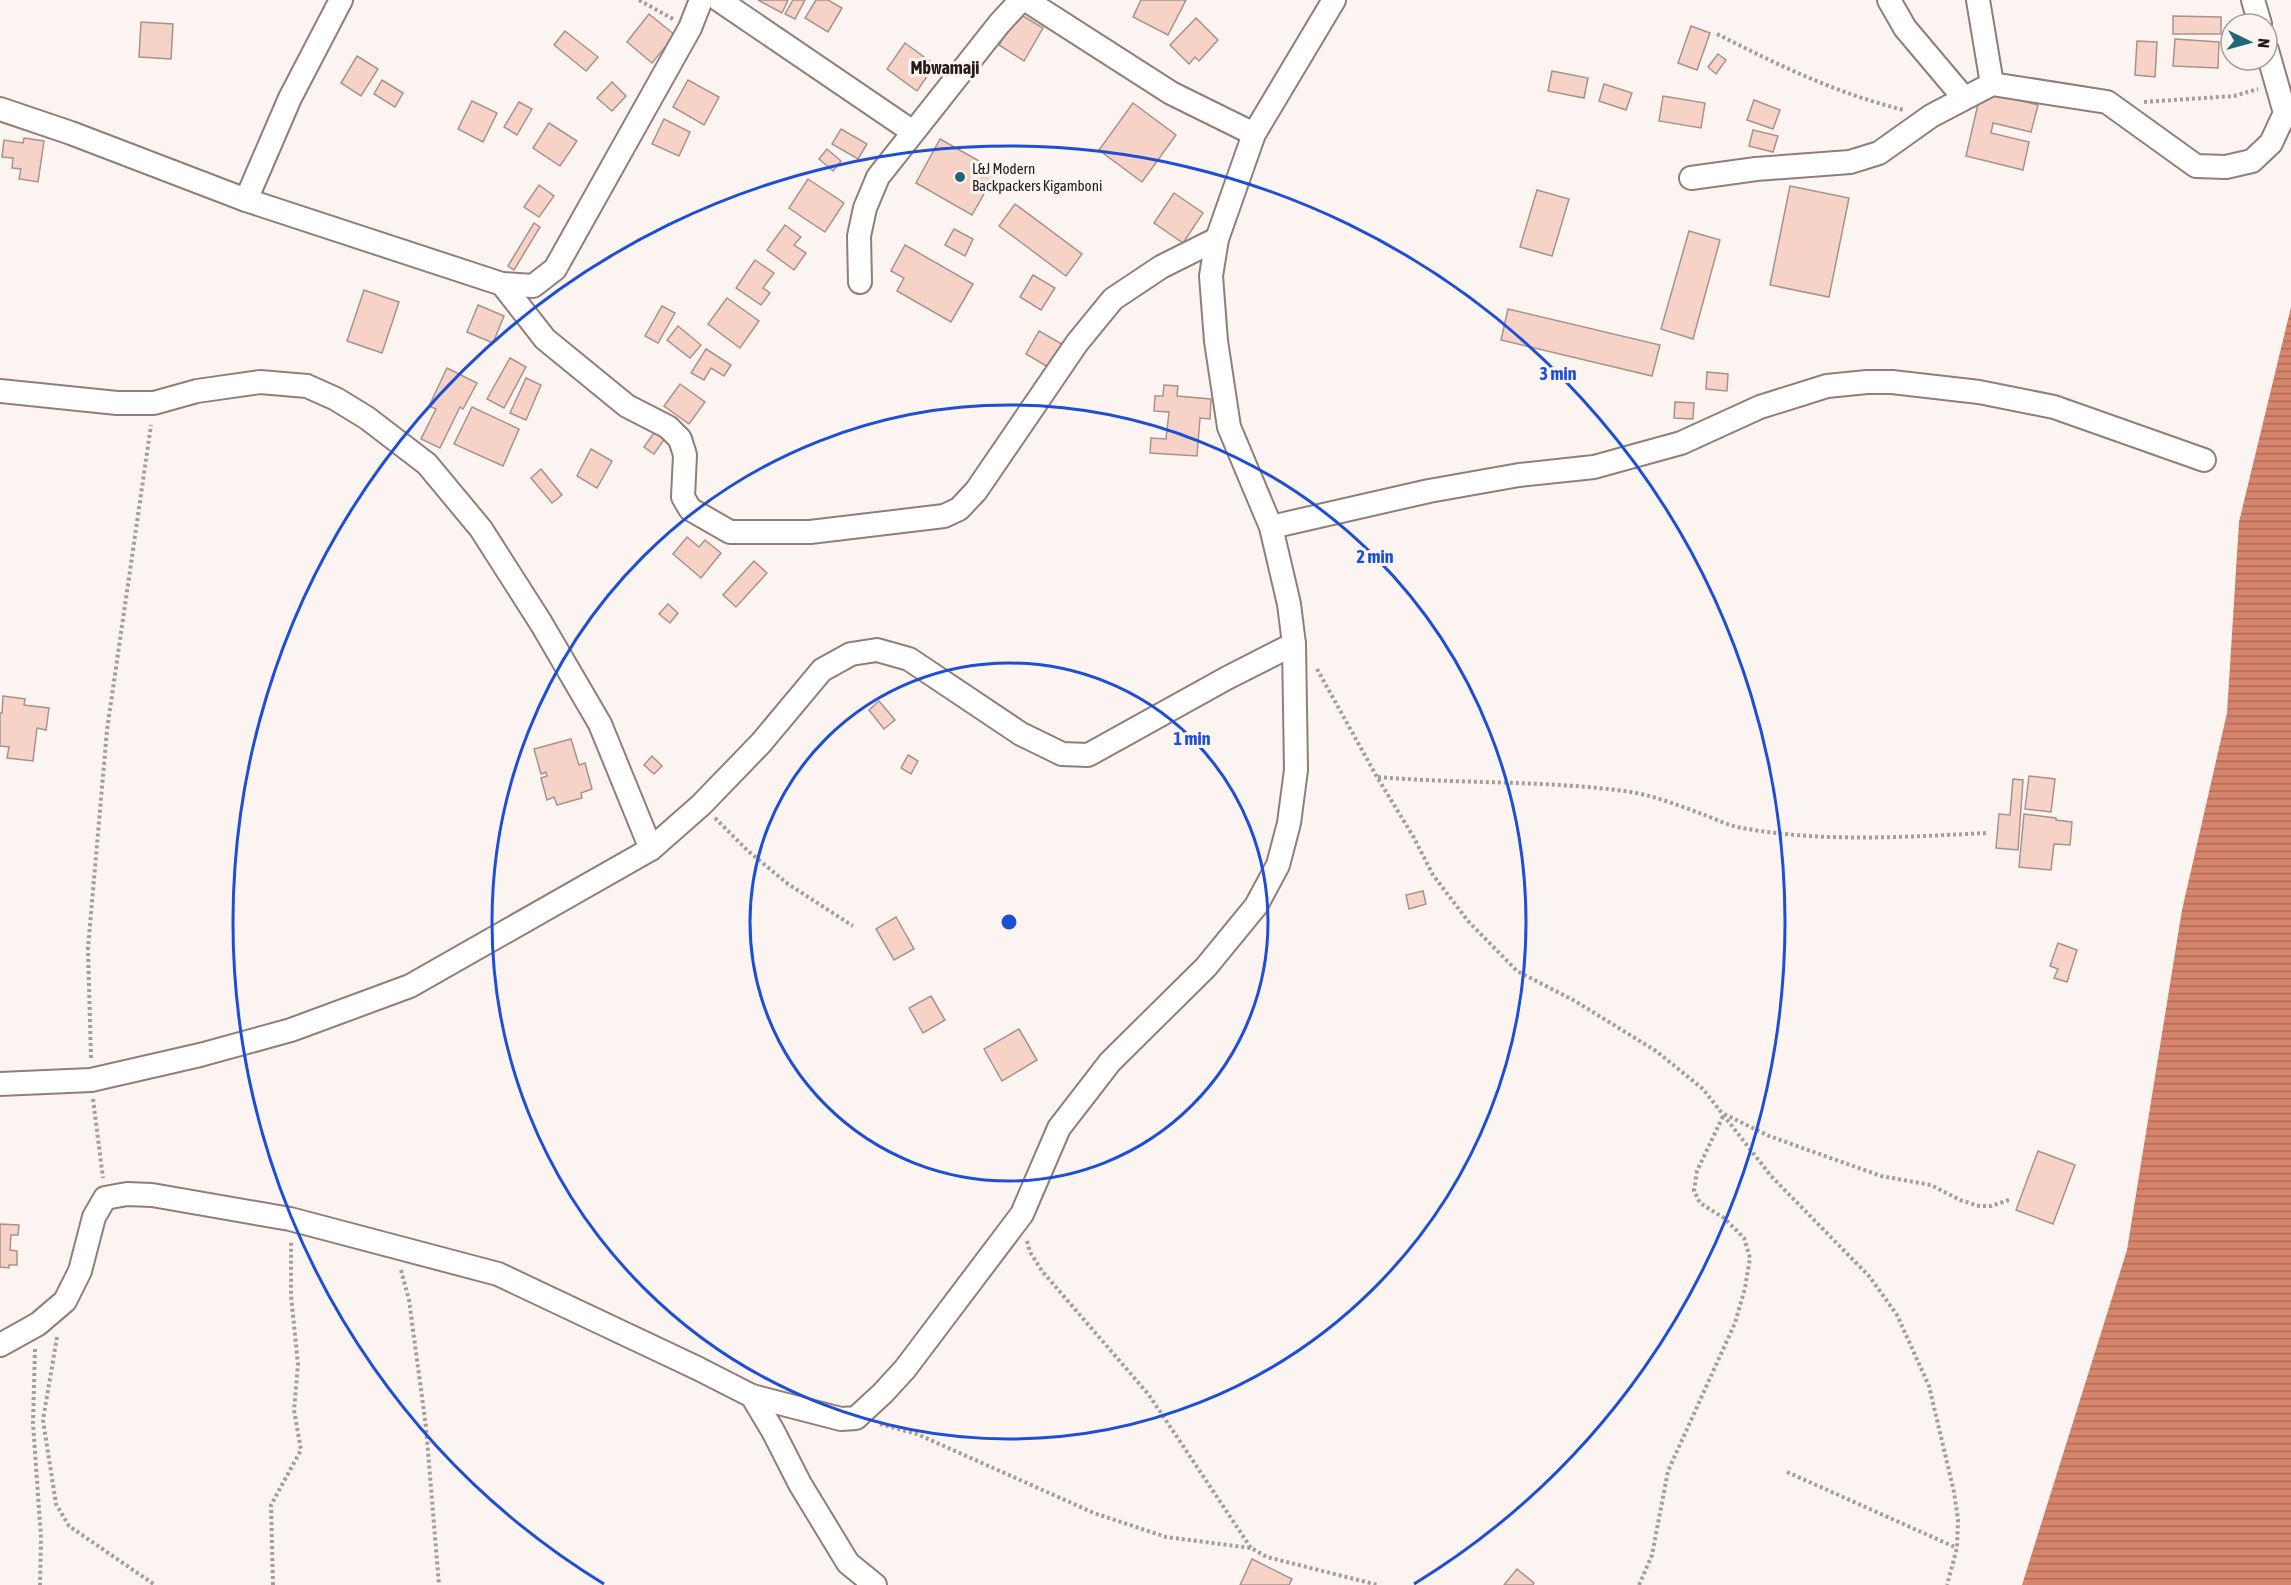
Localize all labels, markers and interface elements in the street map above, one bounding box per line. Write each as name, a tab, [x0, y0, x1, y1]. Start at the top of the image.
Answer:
north arrow	[2219, 12, 2279, 72]
text: N	[2255, 38, 2273, 49]
district label: Mbwamaji	[911, 57, 979, 78]
place label: L&J Modern Backpackers Kigamboni	[972, 160, 1102, 194]
marker: L&J Modern Backpackers Kigamboni	[953, 170, 967, 184]
text: 3 min	[1540, 363, 1577, 384]
text: 2 min	[1357, 546, 1394, 567]
text: 1 min	[1174, 728, 1211, 749]
centre of rings	[999, 912, 1019, 932]

